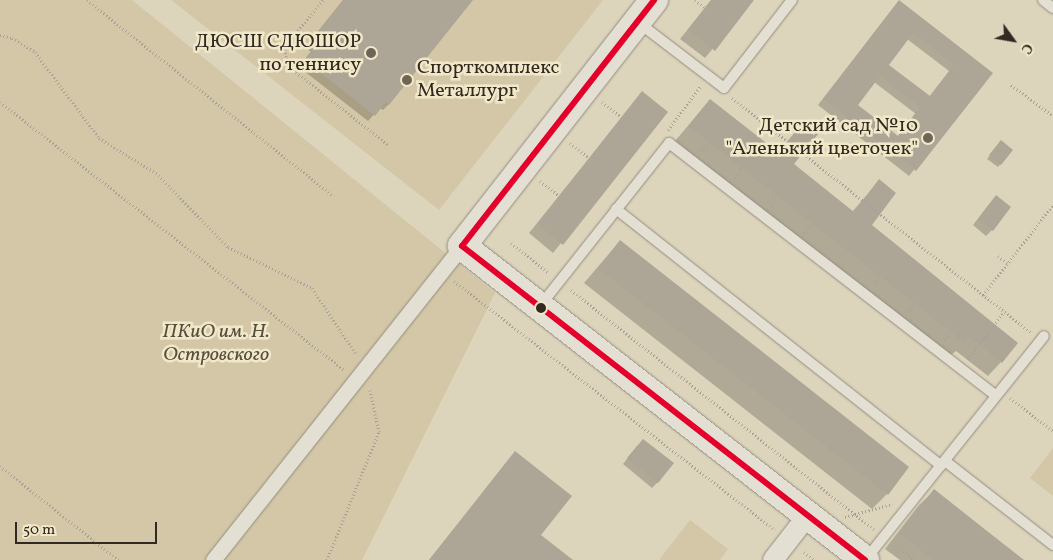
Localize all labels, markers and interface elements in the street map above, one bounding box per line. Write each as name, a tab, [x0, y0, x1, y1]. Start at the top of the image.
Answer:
north arrow	[988, 15, 1038, 65]
place label: ДЮСШ СДЮШОР по теннису	[195, 30, 361, 77]
text: С	[1016, 39, 1037, 57]
marker: ДЮСШ СДЮШОР по теннису	[365, 47, 377, 59]
place label: Спорткомплекс Металлург	[417, 56, 559, 103]
marker: Спорткомплекс Металлург	[401, 74, 413, 86]
place label: Детский сад №10 "Аленький цветочек"	[725, 114, 918, 161]
marker: Детский сад №10 "Аленький цветочек"	[922, 132, 934, 144]
unlabelled marker	[536, 303, 546, 313]
park label: ПКиО им. Н. Островского	[163, 321, 269, 368]
scale bar	[18, 512, 160, 544]
text: 50 m	[23, 520, 55, 541]

